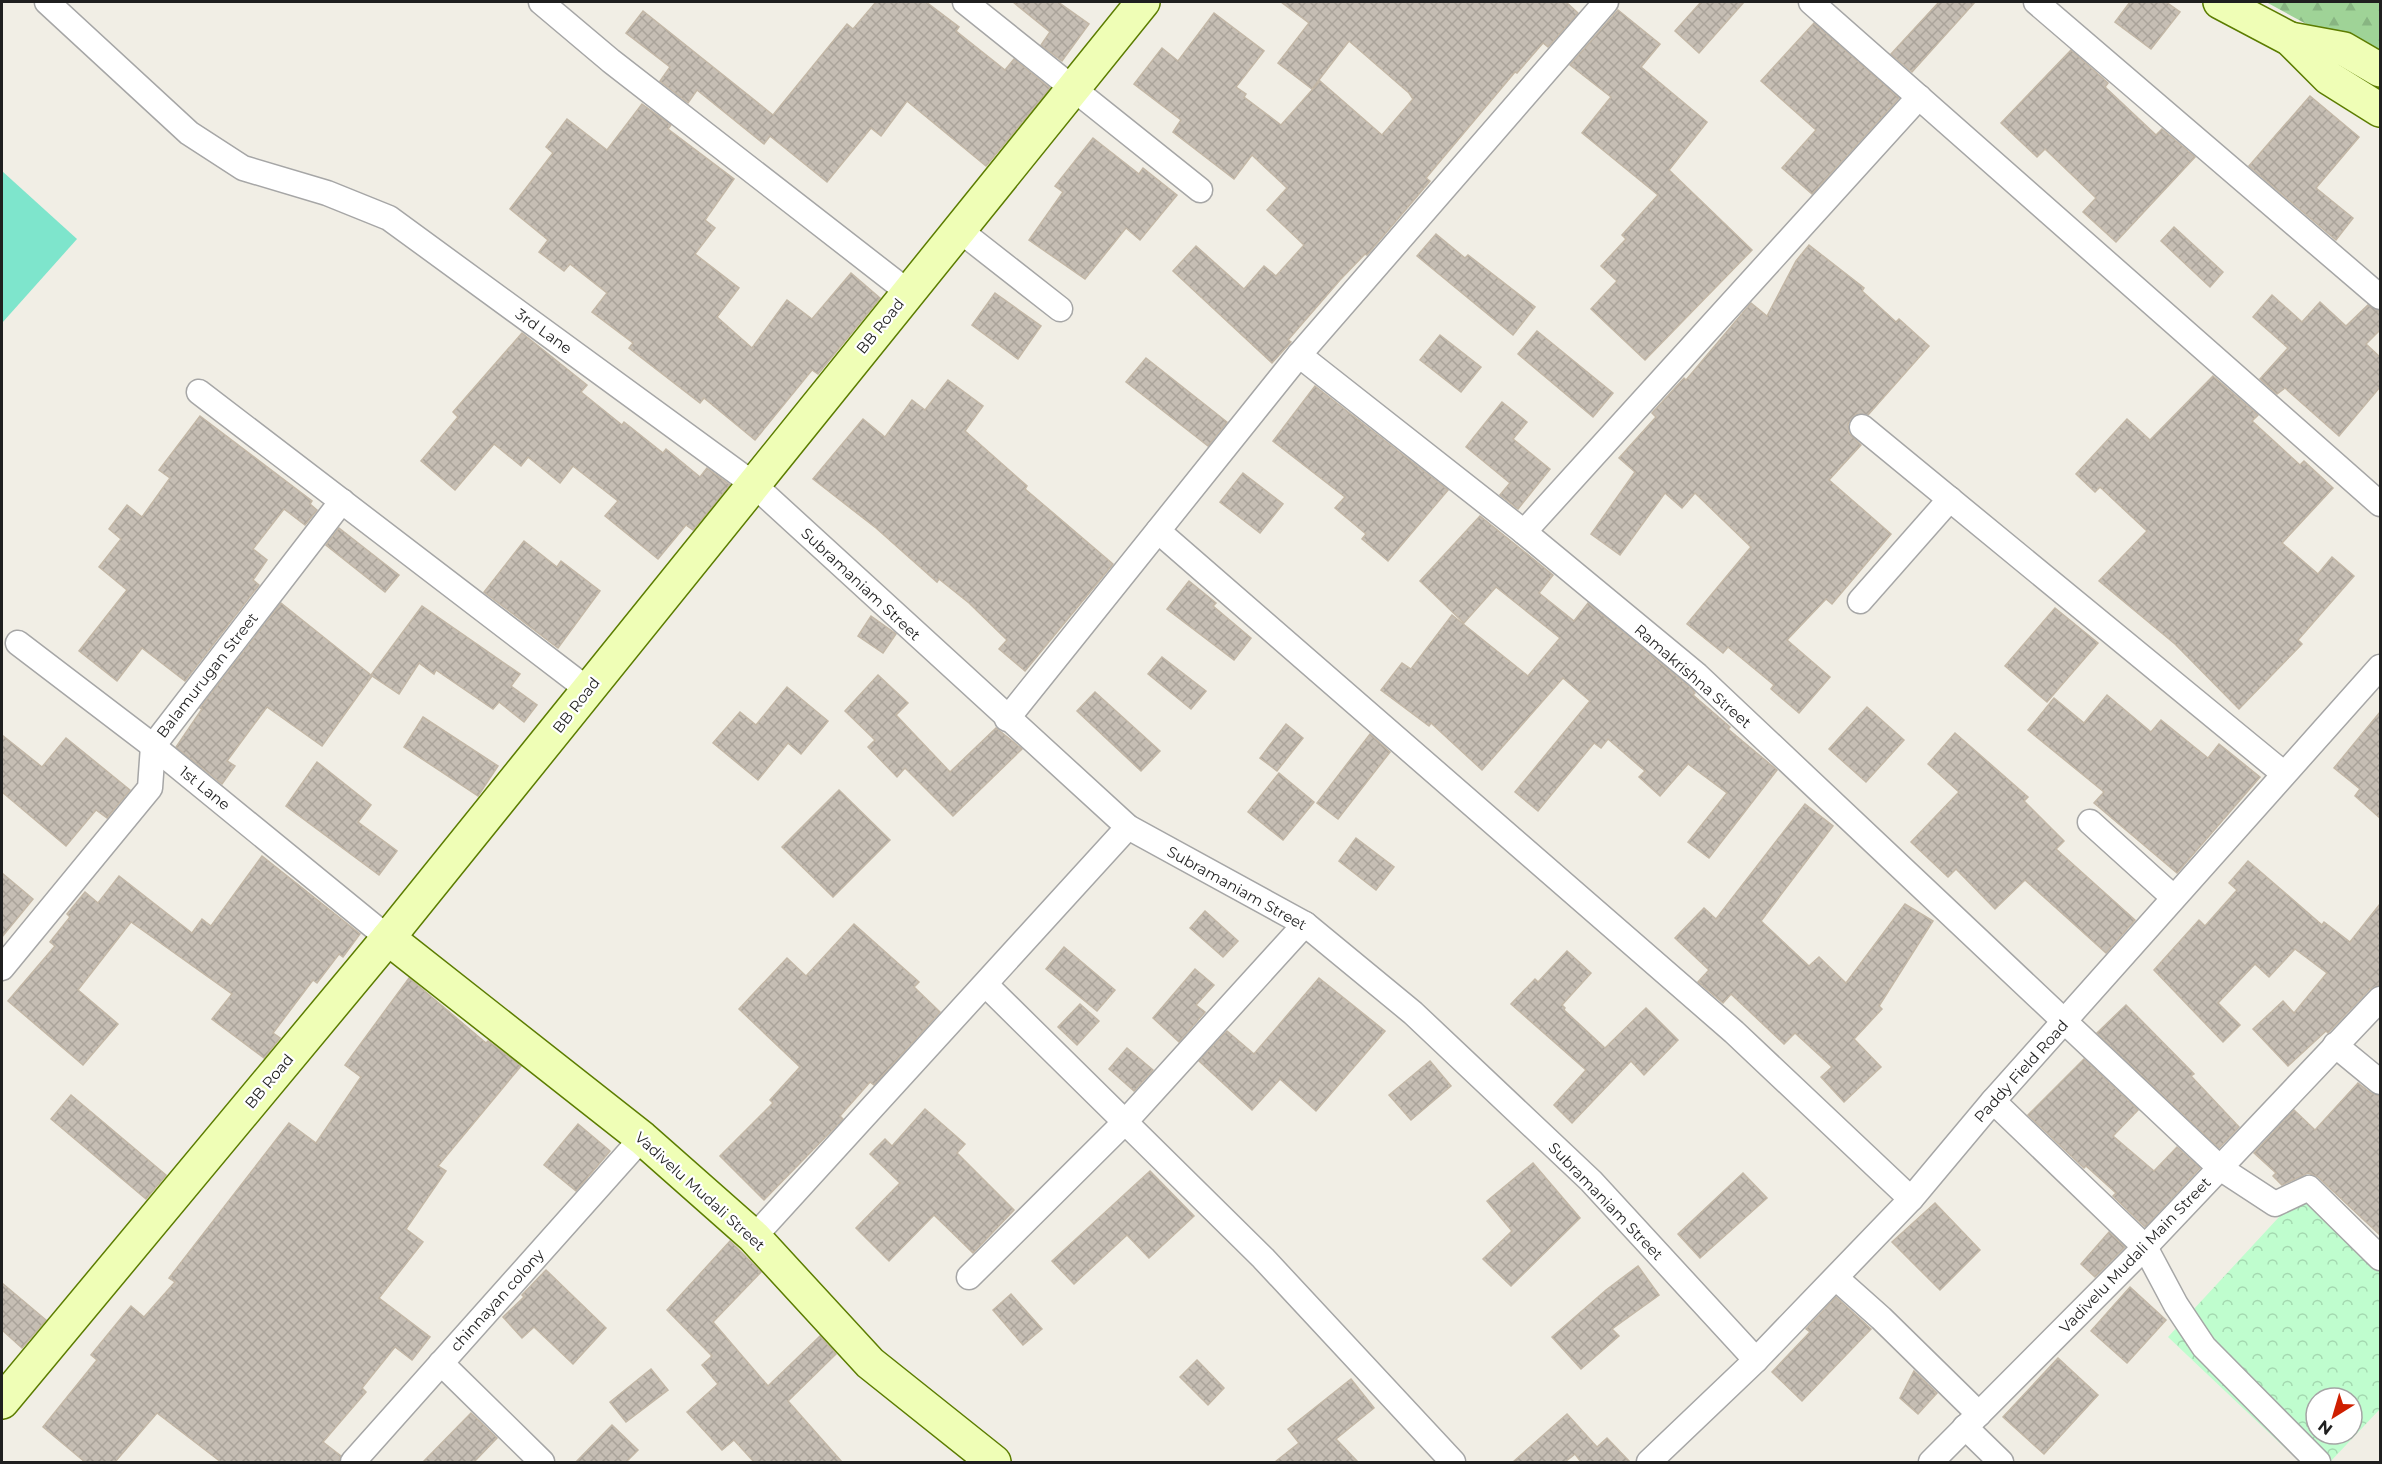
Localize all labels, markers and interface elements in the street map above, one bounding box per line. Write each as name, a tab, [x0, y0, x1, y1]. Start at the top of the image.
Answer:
street label: BB Road	[852, 294, 908, 358]
street label: 3rd Lane	[512, 304, 576, 358]
street label: Subramaniam Street	[797, 524, 925, 644]
street label: Balamurugan Street	[152, 609, 262, 741]
street label: Ramakrishna Street	[1631, 620, 1755, 732]
street label: BB Road	[548, 673, 604, 737]
street label: 1st Lane	[176, 762, 234, 814]
street label: Subramaniam Street	[1164, 842, 1310, 934]
street label: Paddy Field Road	[1970, 1016, 2072, 1126]
street label: BB Road	[241, 1050, 297, 1112]
street label: Vadivelu Mudali Street	[631, 1128, 769, 1254]
street label: Subramaniam Street	[1545, 1138, 1667, 1264]
street label: Vadivelu Mudali Main Street	[2055, 1173, 2215, 1337]
street label: chinnayan colony	[446, 1244, 549, 1355]
north arrow	[2304, 1386, 2364, 1446]
text: N	[2314, 1416, 2336, 1439]

